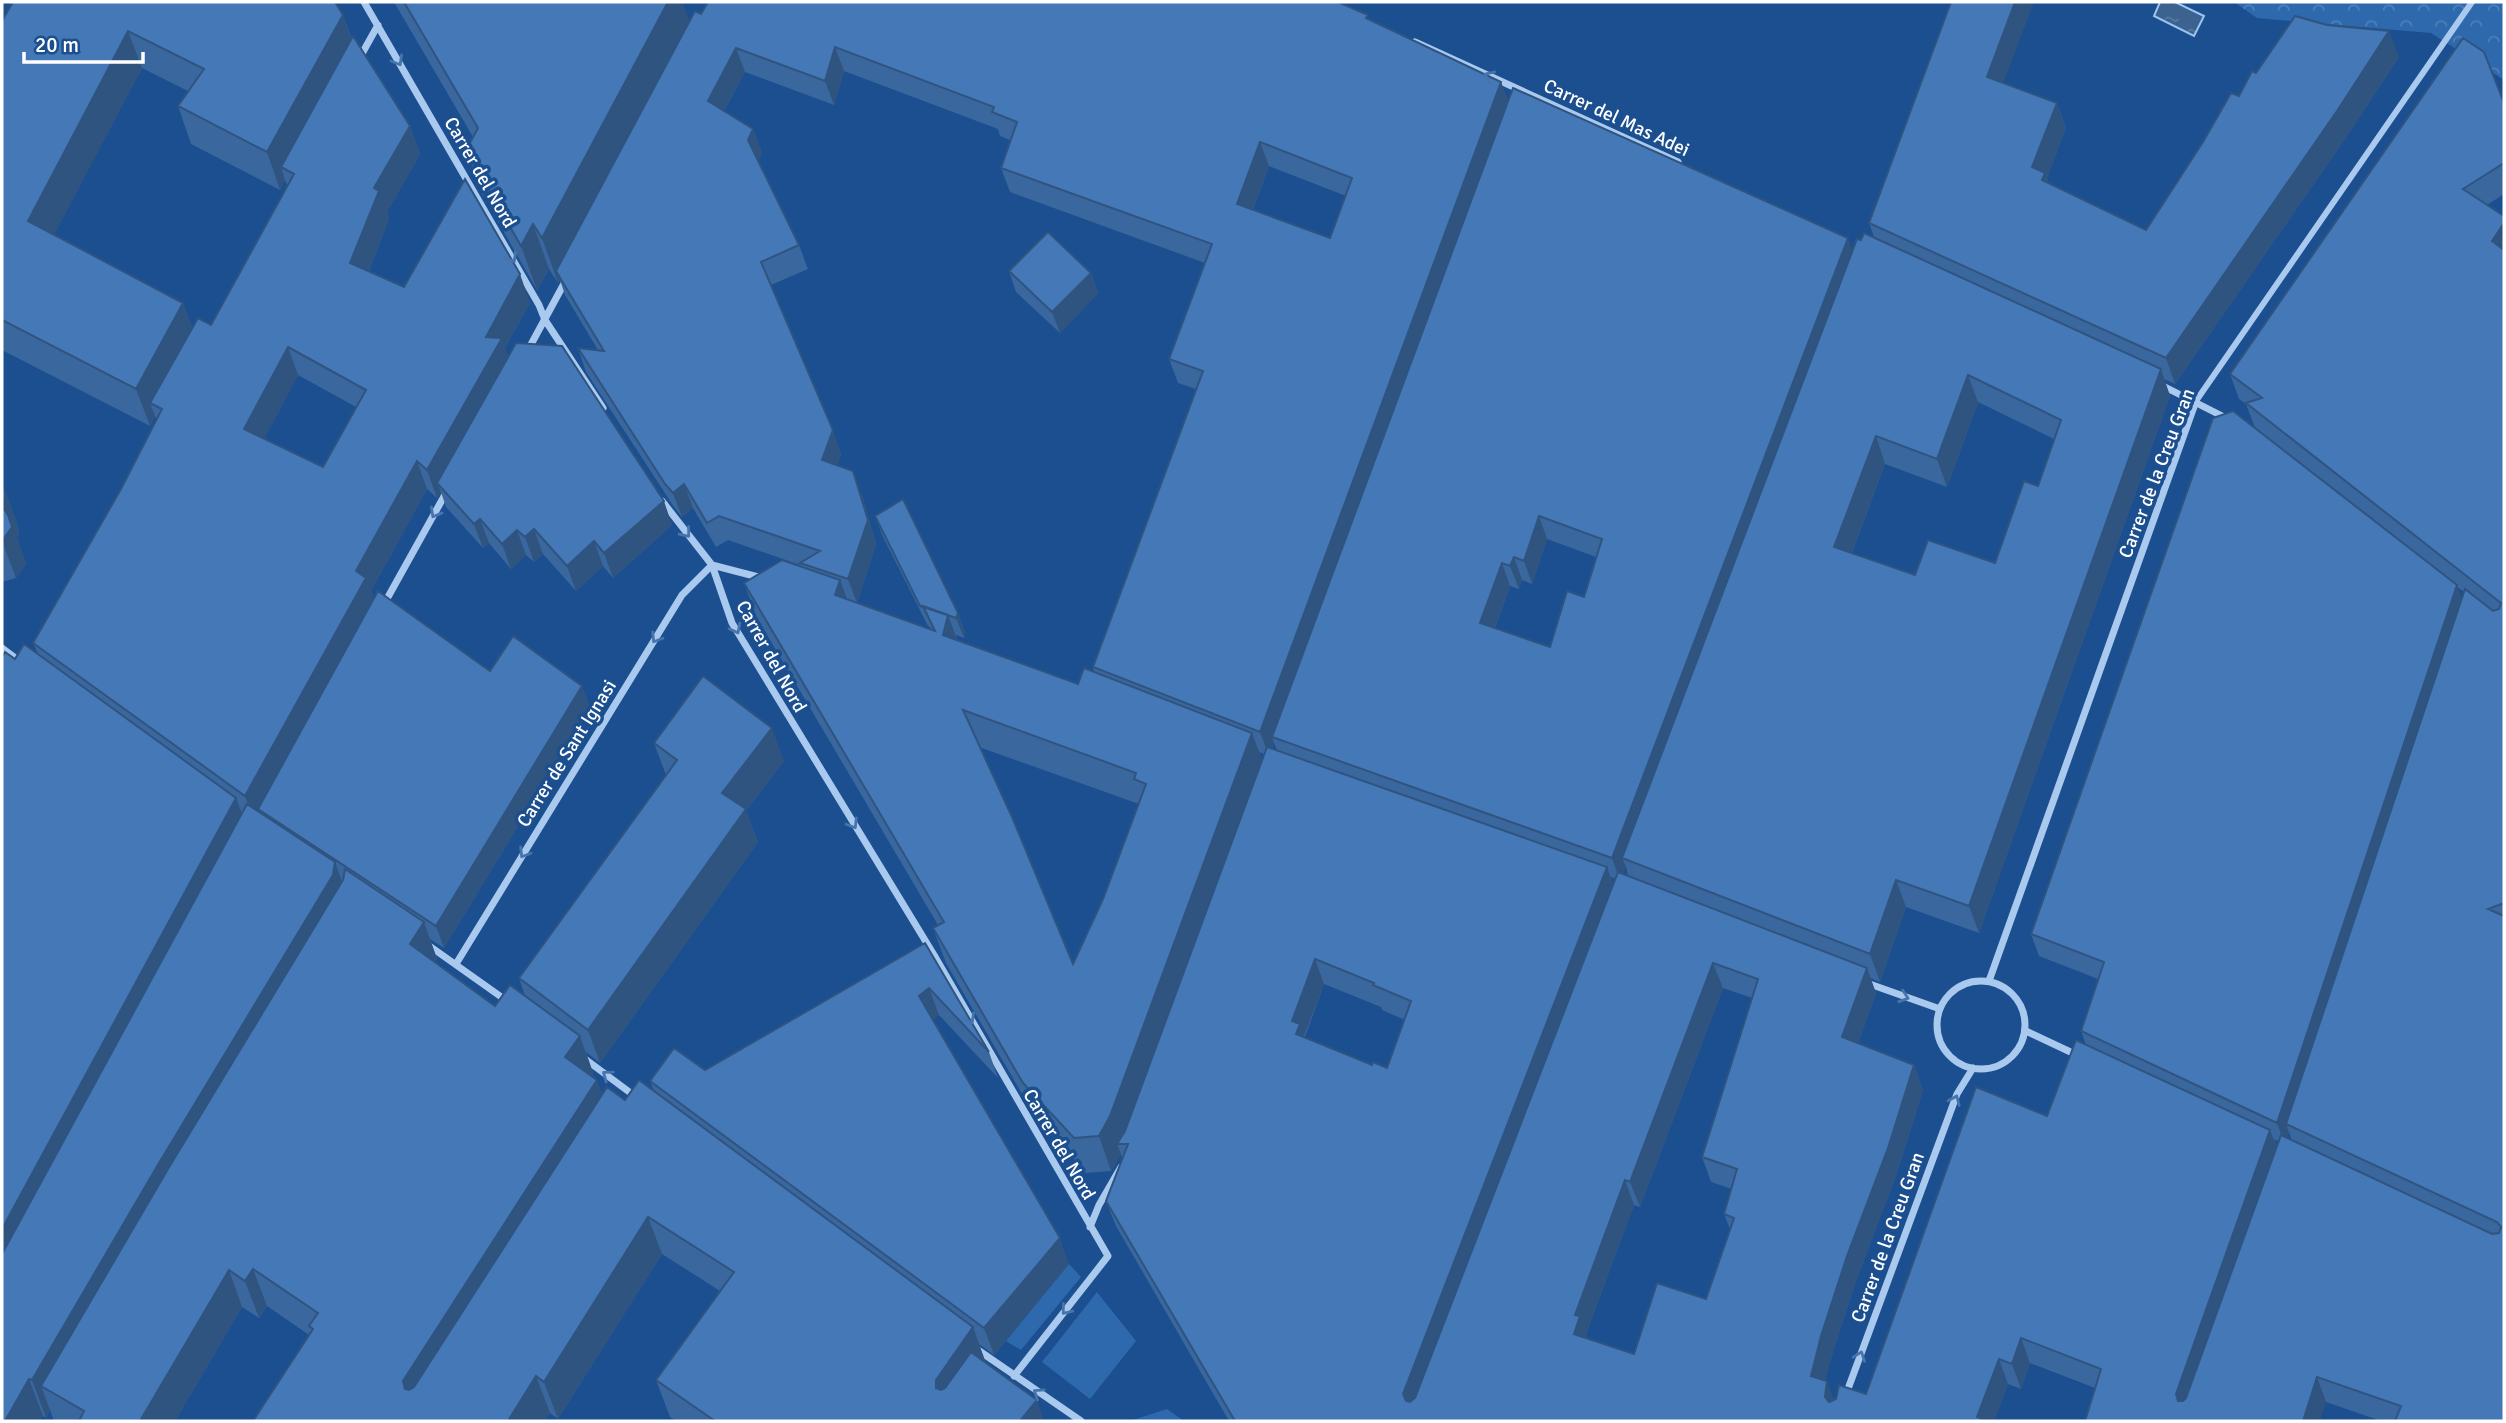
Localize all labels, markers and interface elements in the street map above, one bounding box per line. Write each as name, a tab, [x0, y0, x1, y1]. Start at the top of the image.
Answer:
scale bar	[24, 21, 144, 65]
text: 20 m	[35, 32, 79, 58]
one-way arrow	[390, 53, 403, 66]
one-way arrow	[1484, 70, 1496, 84]
street label: Carrer del Mas Adei	[1540, 74, 1693, 162]
street label: Carrer del Nord	[439, 113, 522, 232]
one-way arrow	[504, 251, 517, 263]
street label: Carrer de la Creu Gran	[2114, 385, 2200, 562]
one-way arrow	[430, 506, 443, 518]
one-way arrow	[677, 525, 690, 537]
street label: Carrer del Nord	[730, 596, 812, 717]
one-way arrow	[727, 621, 741, 634]
one-way arrow	[651, 631, 664, 644]
street label: Carrer de Sant Ignasi	[512, 675, 622, 832]
one-way arrow	[845, 816, 858, 829]
one-way arrow	[519, 845, 532, 858]
one-way arrow	[1898, 989, 1910, 1003]
one-way arrow	[962, 1011, 975, 1024]
one-way arrow	[602, 1071, 615, 1083]
street label: Carrer del Nord	[1018, 1085, 1101, 1204]
one-way arrow	[1947, 1095, 1961, 1108]
street label: Carrer de la Creu Gran	[1846, 1149, 1930, 1326]
one-way arrow	[1062, 1301, 1074, 1314]
one-way arrow	[1851, 1351, 1865, 1363]
one-way arrow	[1033, 1388, 1046, 1401]

